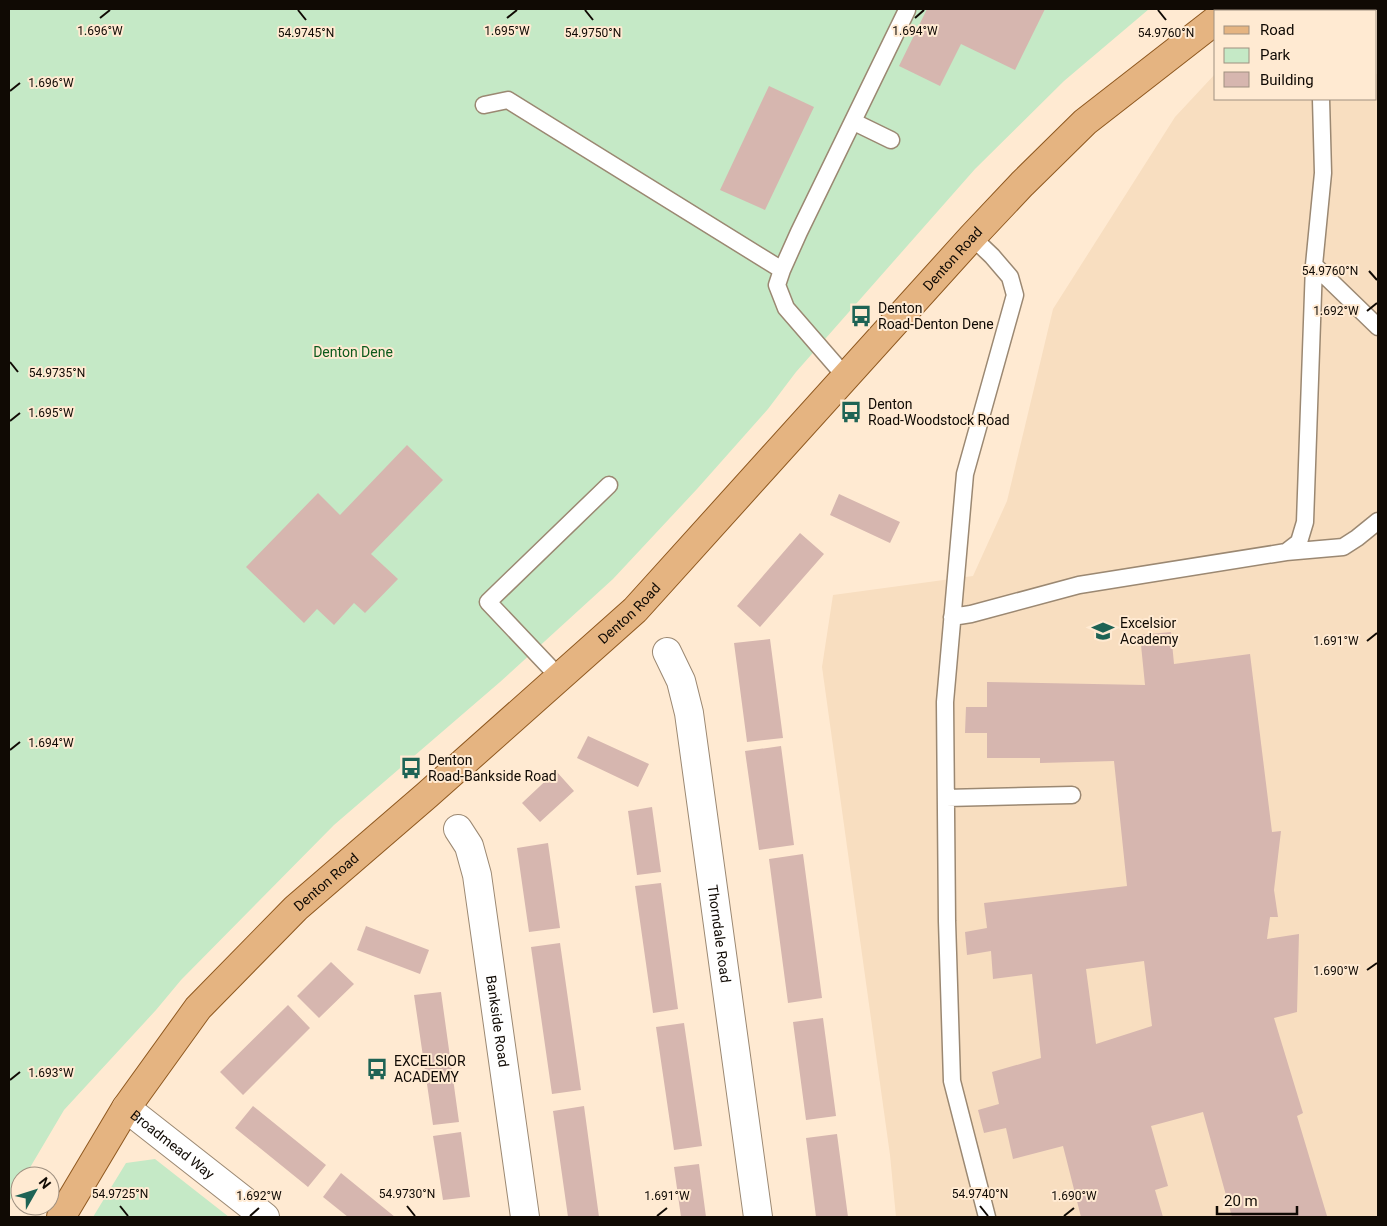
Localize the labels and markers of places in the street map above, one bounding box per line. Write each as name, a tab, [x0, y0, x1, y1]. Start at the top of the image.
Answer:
place label: Denton Road-Denton Dene	[878, 300, 994, 332]
bus stop icon: Denton Road-Denton Dene	[848, 303, 874, 329]
place label: Denton Road-Woodstock Road	[868, 396, 1010, 428]
bus stop icon: Denton Road-Woodstock Road	[838, 399, 864, 425]
place label: Excelsior Academy	[1120, 615, 1179, 647]
school or university icon: Excelsior Academy	[1090, 618, 1116, 644]
place label: Denton Road-Bankside Road	[428, 752, 557, 784]
bus stop icon: Denton Road-Bankside Road	[398, 755, 424, 781]
place label: EXCELSIOR ACADEMY	[394, 1053, 466, 1085]
bus stop icon: EXCELSIOR ACADEMY	[364, 1056, 390, 1082]

